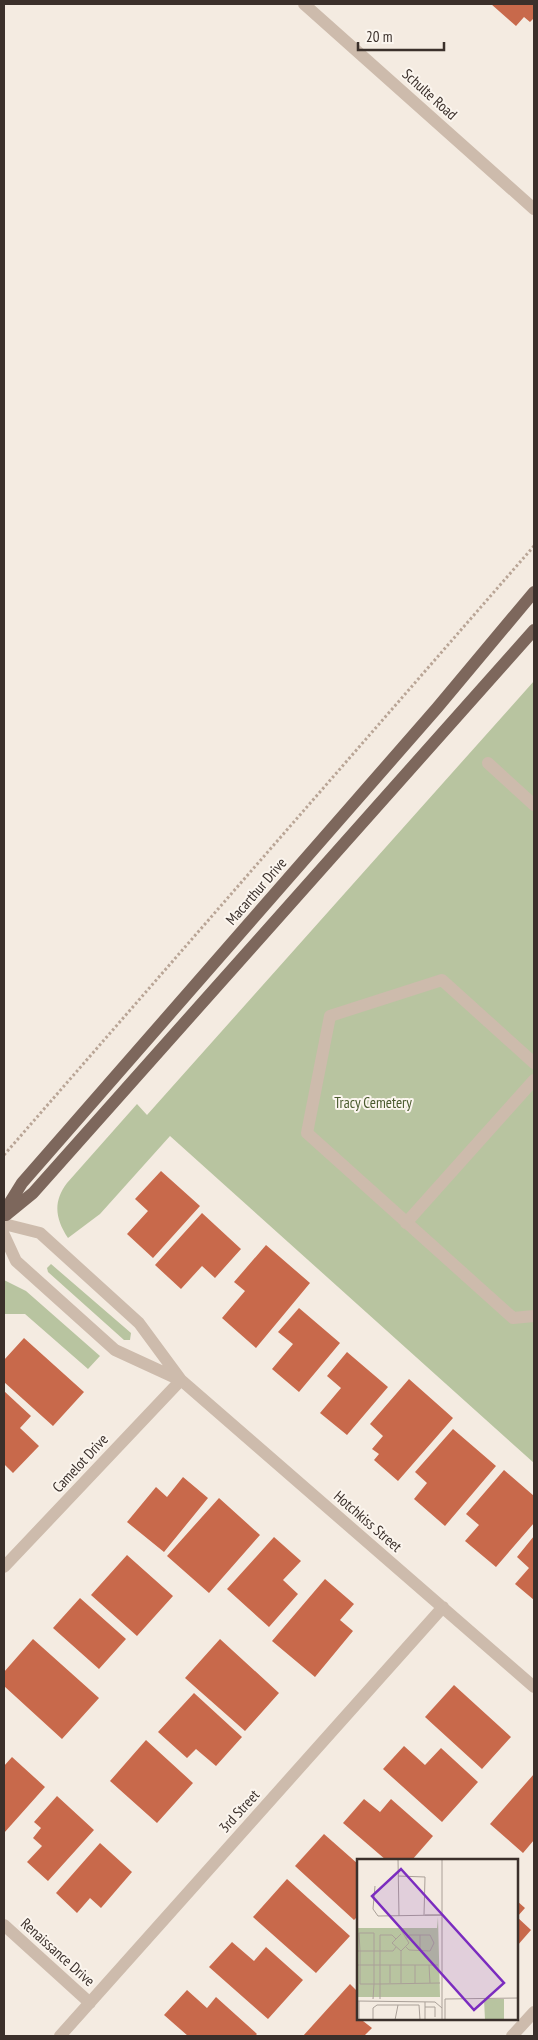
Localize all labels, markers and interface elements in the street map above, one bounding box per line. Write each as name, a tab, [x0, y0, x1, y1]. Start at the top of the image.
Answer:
scale bar	[358, 20, 444, 52]
text: 20 m	[366, 27, 392, 46]
street label: Schulte Road	[399, 64, 461, 124]
street label: Macarthur Drive	[222, 853, 290, 929]
park label: Tracy Cemetery	[334, 1093, 412, 1112]
street label: Camelot Drive	[48, 1430, 112, 1496]
street label: Hotchkiss Street	[330, 1486, 406, 1556]
street label: 3rd Street	[215, 1785, 263, 1837]
inset map	[357, 1859, 518, 2020]
street label: Renaissance Drive	[17, 1914, 99, 1990]

